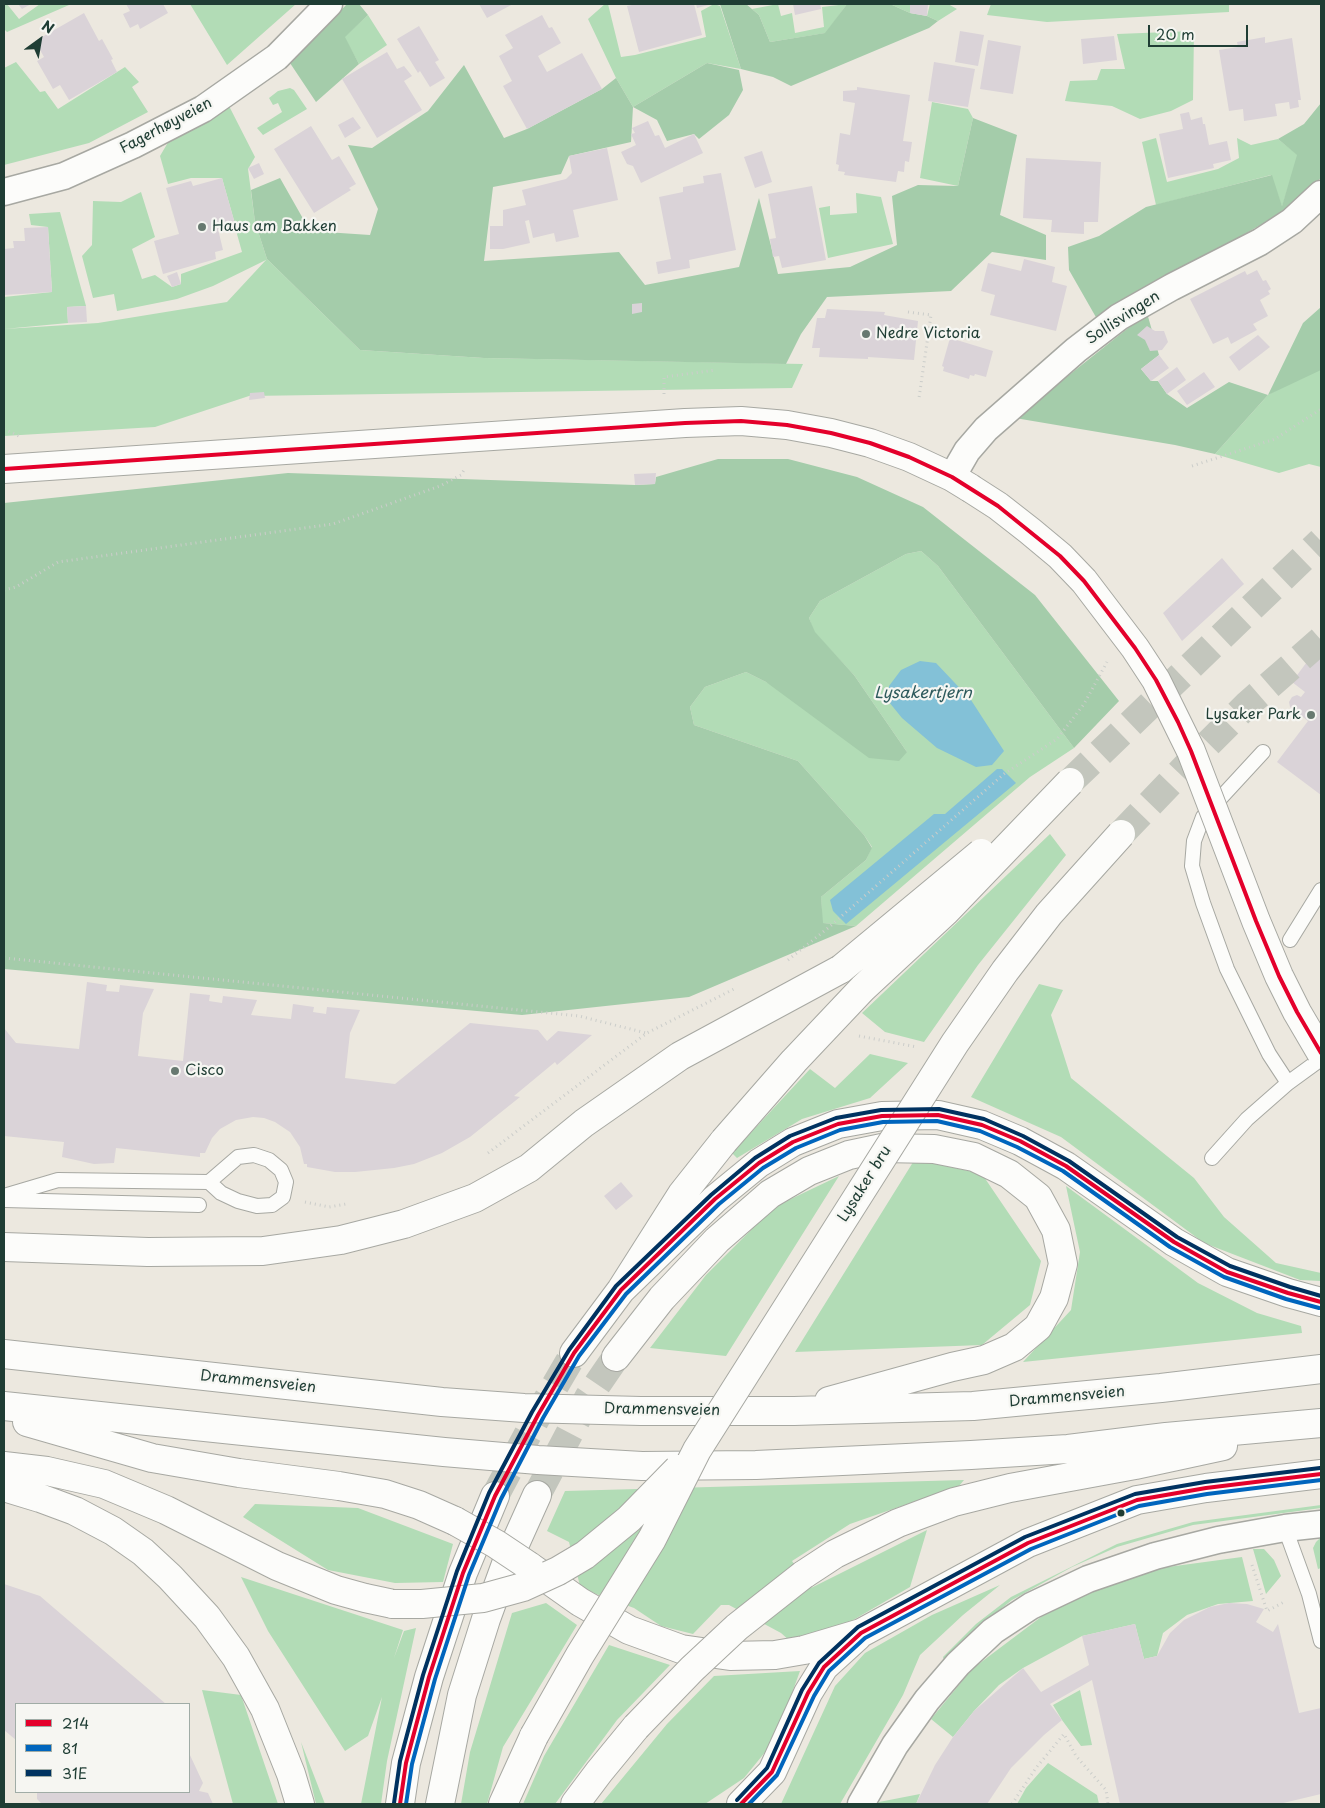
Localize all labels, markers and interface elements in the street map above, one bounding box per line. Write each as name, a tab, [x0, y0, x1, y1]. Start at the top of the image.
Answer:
north arrow	[15, 15, 65, 65]
text: N	[38, 15, 58, 39]
scale bar	[1150, 15, 1250, 47]
text: 20 m	[1156, 22, 1195, 45]
street label: Fagerhøyveien	[117, 94, 215, 158]
place label: Haus am Bakken	[212, 218, 337, 236]
marker: Haus am Bakken	[196, 221, 208, 233]
street label: Sollisvingen	[1083, 287, 1163, 349]
place label: Nedre Victoria	[876, 325, 980, 343]
marker: Nedre Victoria	[860, 328, 872, 340]
water label: Lysakertjern	[874, 684, 972, 704]
place label: Lysaker Park	[1206, 706, 1301, 724]
marker: Lysaker Park	[1305, 709, 1317, 721]
place label: Cisco	[185, 1062, 224, 1080]
marker: Cisco	[169, 1065, 181, 1077]
street label: Lysaker bru	[834, 1143, 896, 1225]
street label: Drammensveien	[199, 1367, 317, 1397]
street label: Drammensveien	[1008, 1383, 1126, 1411]
street label: Drammensveien	[604, 1400, 720, 1420]
unlabelled marker	[1116, 1508, 1126, 1518]
legend	[15, 1703, 190, 1793]
text: 214	[62, 1711, 89, 1734]
text: 81	[62, 1736, 78, 1759]
text: 31E	[62, 1761, 87, 1784]

